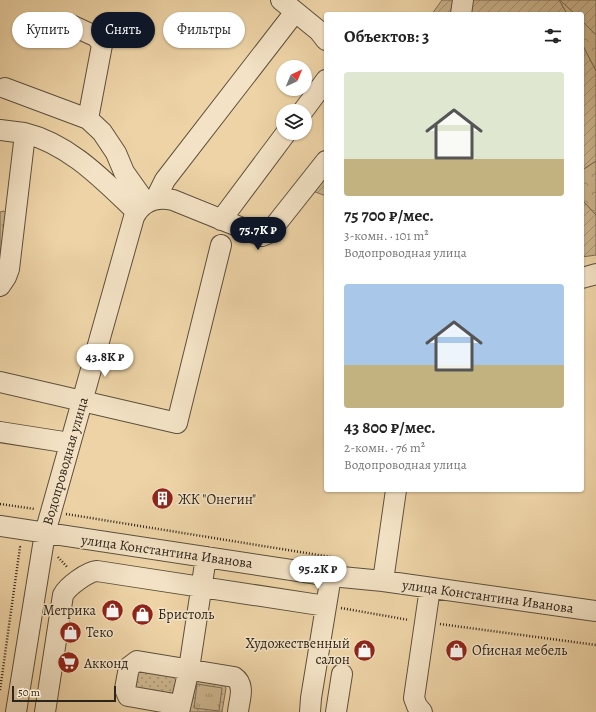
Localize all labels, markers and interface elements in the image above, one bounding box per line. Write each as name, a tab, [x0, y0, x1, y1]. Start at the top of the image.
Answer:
chip: Купить	[12, 12, 83, 48]
chip: Снять	[91, 12, 155, 48]
chip: Фильтры	[163, 12, 245, 48]
text: Объектов: 3	[344, 25, 429, 48]
icon: filters	[542, 25, 564, 47]
north arrow	[276, 60, 312, 96]
map controls	[276, 60, 312, 140]
icon: home	[418, 98, 490, 170]
button: layers	[276, 104, 312, 140]
text: 75 700 ₽/мес.	[344, 204, 434, 227]
pin: 75.7K ₽	[221, 217, 295, 251]
text: 75.7K ₽	[239, 221, 277, 238]
text: 3-комн. · 101 m²	[344, 227, 429, 244]
text: Водопроводная улица	[344, 244, 467, 261]
icon: home	[418, 310, 490, 382]
pin: 43.8K ₽	[68, 344, 142, 378]
text: 43.8K ₽	[86, 348, 124, 365]
street label: Водопроводная улица	[38, 394, 93, 527]
text: 43 800 ₽/мес.	[344, 416, 436, 439]
text: 2-комн. · 76 m²	[344, 439, 425, 456]
text: Водопроводная улица	[344, 456, 467, 473]
building icon: ЖК "Онегин"	[150, 486, 176, 512]
place label: ЖК "Онегин"	[178, 490, 256, 509]
street label: улица Константина Иванова	[79, 530, 254, 573]
pin: 95.2K ₽	[281, 556, 355, 590]
text: 95.2K ₽	[299, 560, 337, 577]
street label: улица Константина Иванова	[400, 575, 575, 618]
shop icon: Метрика	[99, 597, 125, 623]
place label: Метрика	[43, 601, 97, 620]
shop icon: Бристоль	[130, 601, 156, 627]
place label: Бристоль	[158, 605, 214, 624]
shop icon: Теко	[58, 619, 84, 645]
place label: Теко	[86, 623, 113, 642]
place label: Художественный салон	[245, 634, 350, 669]
shop icon: Оfисная мебель	[443, 637, 469, 663]
shop icon: Художественный салон	[352, 638, 378, 664]
place label: Оfисная мебель	[472, 641, 567, 660]
supermarket icon: Акконд	[55, 650, 81, 676]
place label: Акконд	[83, 654, 128, 673]
scale bar	[12, 684, 116, 703]
text: 50 m	[18, 685, 40, 700]

